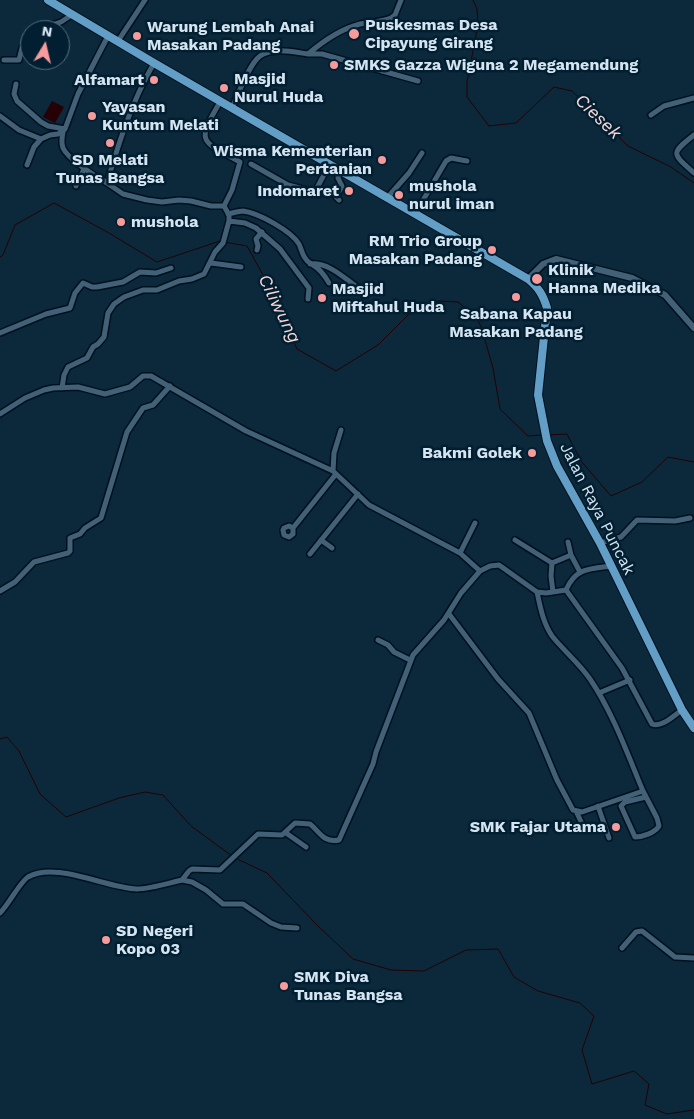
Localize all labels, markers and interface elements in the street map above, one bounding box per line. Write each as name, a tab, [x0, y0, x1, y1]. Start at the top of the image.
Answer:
place label: Puskesmas Desa Cipayung Girang	[365, 15, 497, 53]
place label: Warung Lembah Anai Masakan Padang	[147, 17, 314, 55]
north arrow	[20, 20, 70, 70]
text: N	[41, 22, 54, 40]
marker: Puskesmas Desa Cipayung Girang	[347, 27, 361, 41]
marker: Warung Lembah Anai Masakan Padang	[131, 30, 143, 42]
place label: SMKS Gazza Wiguna 2 Megamendung	[344, 55, 638, 75]
marker: SMKS Gazza Wiguna 2 Megamendung	[328, 59, 340, 71]
place label: Masjid Nurul Huda	[234, 69, 323, 107]
place label: Alfamart	[74, 70, 144, 90]
marker: Alfamart	[148, 74, 160, 86]
marker: Masjid Nurul Huda	[218, 82, 230, 94]
water label: Ciesek	[570, 90, 626, 144]
place label: Yayasan Kuntum Melati	[102, 97, 219, 135]
marker: Yayasan Kuntum Melati	[86, 110, 98, 122]
marker: SD Melati Tunas Bangsa	[104, 137, 116, 149]
place label: Wisma Kementerian Pertanian	[213, 141, 372, 179]
place label: SD Melati Tunas Bangsa	[56, 150, 164, 188]
marker: Wisma Kementerian Pertanian	[376, 154, 388, 166]
place label: mushola nurul iman	[409, 176, 494, 214]
place label: Indomaret	[257, 181, 339, 201]
marker: Indomaret	[343, 185, 355, 197]
marker: mushola nurul iman	[393, 189, 405, 201]
place label: mushola	[131, 212, 199, 232]
marker: mushola	[115, 216, 127, 228]
place label: RM Trio Group Masakan Padang	[349, 231, 482, 269]
marker: RM Trio Group Masakan Padang	[486, 244, 498, 256]
place label: Klinik Hanna Medika	[548, 260, 660, 298]
water label: Ciliwung	[253, 271, 305, 347]
marker: Klinik Hanna Medika	[530, 272, 544, 286]
place label: Masjid Miftahul Huda	[332, 279, 444, 317]
marker: Sabana Kapau Masakan Padang	[510, 291, 522, 303]
marker: Masjid Miftahul Huda	[316, 292, 328, 304]
place label: Sabana Kapau Masakan Padang	[449, 304, 583, 342]
street label: Jalan Raya Puncak	[555, 440, 639, 578]
place label: Bakmi Golek	[422, 443, 522, 463]
marker: Bakmi Golek	[526, 447, 538, 459]
place label: SMK Fajar Utama	[470, 817, 606, 837]
marker: SMK Fajar Utama	[610, 821, 622, 833]
place label: SD Negeri Kopo 03	[116, 921, 193, 959]
marker: SD Negeri Kopo 03	[100, 934, 112, 946]
place label: SMK Diva Tunas Bangsa	[294, 967, 403, 1005]
marker: SMK Diva Tunas Bangsa	[278, 980, 290, 992]

